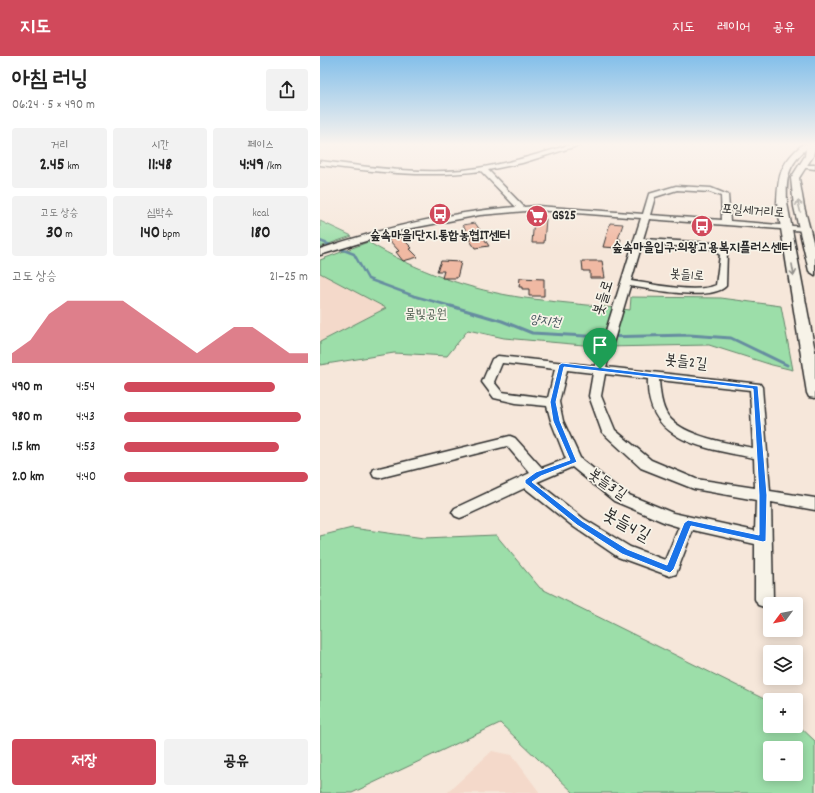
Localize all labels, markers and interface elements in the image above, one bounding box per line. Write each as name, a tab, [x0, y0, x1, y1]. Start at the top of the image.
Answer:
text: 지도	[20, 15, 51, 42]
text: 지도	[672, 18, 695, 38]
text: 레이어	[717, 18, 750, 38]
text: 공유	[772, 18, 795, 38]
text: 아침 러닝	[12, 65, 88, 96]
button: share	[266, 69, 308, 111]
text: 06:24 · 5 × 490 m	[12, 96, 95, 115]
text: 거리	[50, 138, 68, 154]
text: 시간	[151, 138, 169, 154]
text: 페이스	[247, 138, 274, 154]
text: 2.45	[39, 154, 65, 178]
text: 11:48	[148, 154, 172, 178]
text: 4:49	[239, 154, 264, 178]
text: km	[65, 159, 79, 175]
text: /km	[264, 159, 282, 175]
street label: 포일세거리로	[721, 200, 785, 224]
one-way arrow	[795, 200, 802, 213]
bus stop icon: 숲속마을1단지.통합농협IT센터	[427, 201, 453, 227]
supermarket icon: GS25	[524, 203, 550, 229]
text: 고도 상승	[40, 206, 78, 222]
text: 심박수	[147, 206, 173, 222]
text: kcal	[252, 206, 269, 222]
place label: GS25	[552, 207, 576, 226]
bus stop icon: 숲속마을입구.의왕고용복지플러스센터	[689, 213, 715, 239]
text: 30	[46, 222, 63, 246]
text: 140	[140, 222, 160, 246]
text: 180	[251, 222, 271, 246]
text: m	[63, 227, 73, 243]
text: bpm	[160, 227, 180, 243]
place label: 숲속마을1단지.통합농협IT센터	[370, 227, 510, 246]
place label: 숲속마을입구.의왕고용복지플러스센터	[612, 239, 792, 258]
one-way arrow	[789, 263, 797, 276]
street label: 봇들1로	[669, 265, 705, 287]
text: 고도 상승	[12, 268, 57, 287]
text: 21–25 m	[269, 268, 308, 287]
street label: 봇들로	[588, 277, 620, 319]
park label: 물빛공원	[405, 306, 447, 325]
water label: 양지천	[528, 311, 563, 334]
pin	[583, 328, 617, 369]
icon: arrive	[589, 334, 611, 356]
street label: 봇들2길	[663, 349, 709, 377]
text: 490 m	[12, 378, 42, 397]
text: 4:54	[76, 378, 95, 397]
text: 980 m	[12, 408, 42, 427]
text: 4:43	[76, 408, 95, 427]
text: 1.5 km	[12, 438, 40, 457]
text: 4:53	[76, 438, 95, 457]
street label: 봇들3길	[583, 464, 631, 506]
text: 2.0 km	[12, 468, 44, 487]
text: 4:40	[76, 468, 96, 487]
street label: 봇들4길	[598, 503, 655, 550]
north arrow	[763, 597, 803, 637]
map controls	[763, 597, 803, 781]
button: layers	[763, 645, 803, 685]
button: +	[763, 693, 803, 733]
button: 저장	[12, 739, 156, 785]
button: 공유	[164, 739, 308, 785]
button: −	[763, 741, 803, 781]

